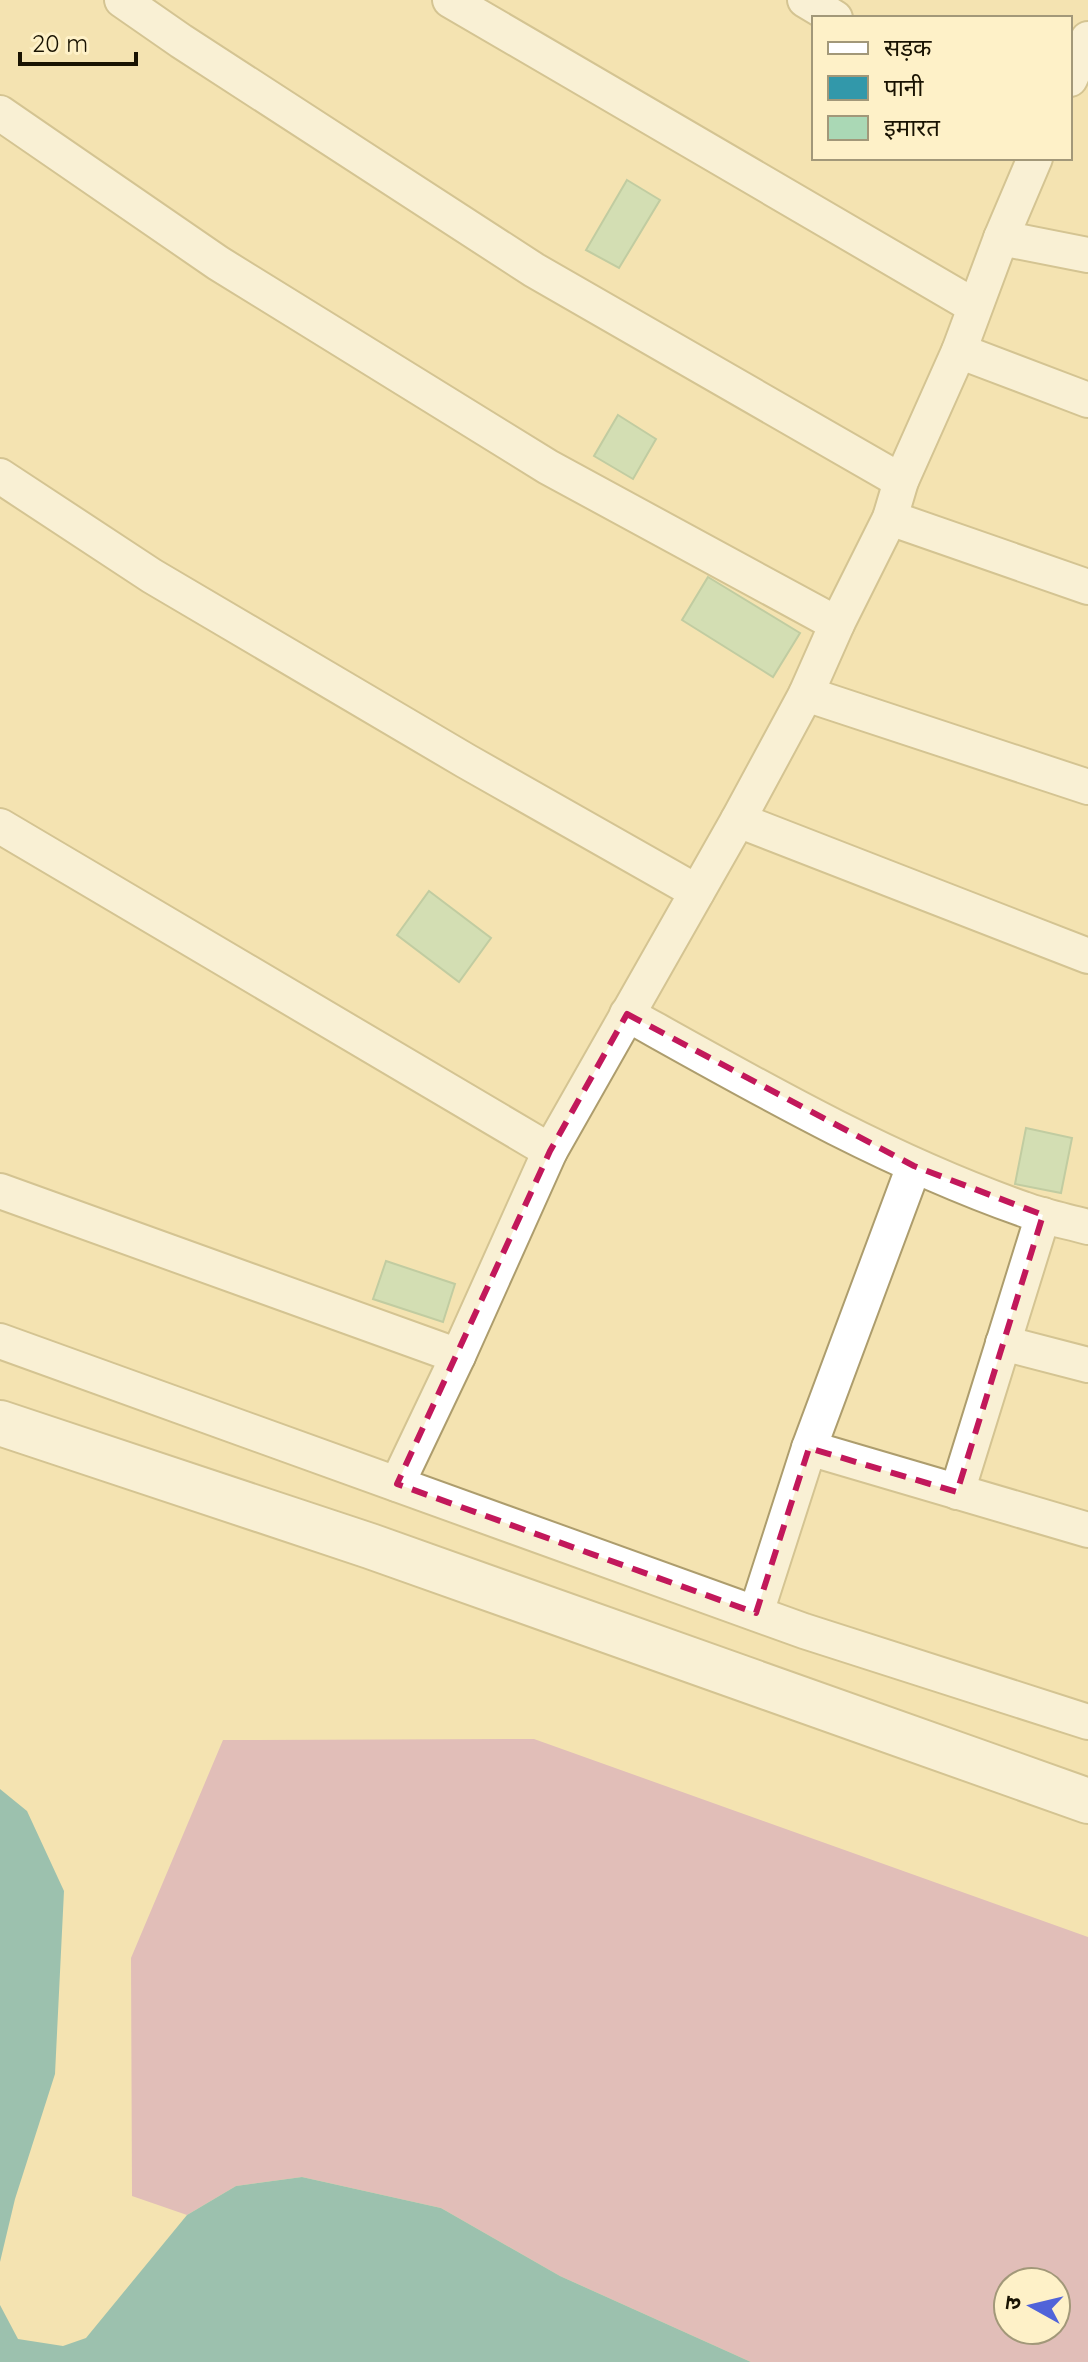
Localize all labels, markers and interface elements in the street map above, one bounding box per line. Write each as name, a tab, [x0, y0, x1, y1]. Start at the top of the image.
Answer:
scale bar	[20, 16, 136, 66]
legend	[812, 16, 1072, 160]
text: 20 m	[32, 28, 88, 58]
text: सड़क	[884, 32, 932, 62]
text: पानी	[884, 72, 924, 102]
text: इमारत	[884, 112, 941, 142]
north arrow	[992, 2266, 1072, 2346]
text: उ	[997, 2294, 1027, 2312]

